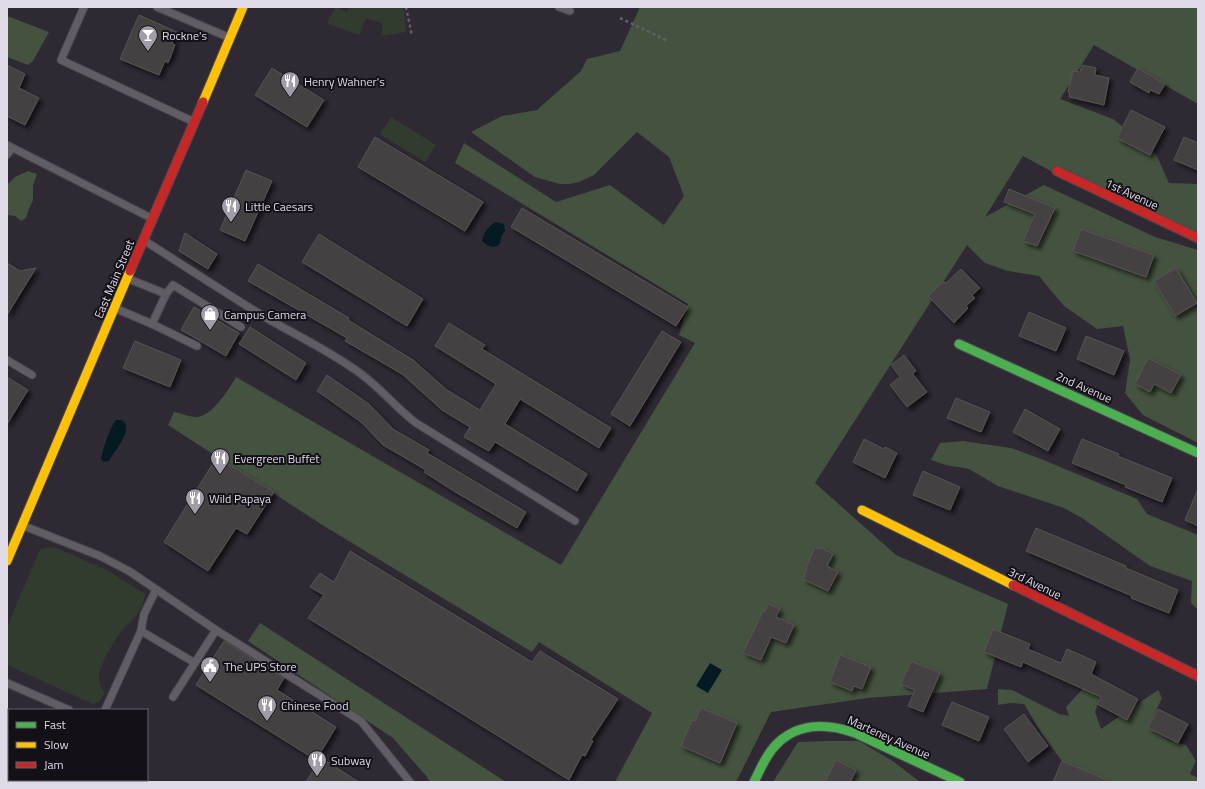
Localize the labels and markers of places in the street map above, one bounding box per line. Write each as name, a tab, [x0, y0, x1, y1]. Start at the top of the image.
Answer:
bar icon: Rockne's	[137, 24, 159, 52]
place label: Rockne's	[162, 26, 207, 45]
restaurant icon: Henry Wahner's	[279, 70, 301, 98]
place label: Henry Wahner's	[304, 72, 385, 91]
restaurant icon: Little Caesars	[220, 195, 242, 223]
place label: Little Caesars	[245, 197, 314, 216]
shop icon: Campus Camera	[199, 303, 221, 331]
place label: Campus Camera	[224, 305, 306, 324]
restaurant icon: Evergreen Buffet	[209, 447, 231, 475]
place label: Evergreen Buffet	[234, 449, 320, 468]
restaurant icon: Wild Papaya	[184, 487, 206, 515]
place label: Wild Papaya	[209, 489, 271, 508]
public building icon: The UPS Store	[199, 655, 221, 683]
place label: The UPS Store	[224, 657, 296, 676]
restaurant icon: Chinese Food	[256, 694, 278, 722]
place label: Chinese Food	[281, 696, 349, 715]
restaurant icon: Subway	[306, 749, 328, 777]
place label: Subway	[331, 751, 371, 770]

